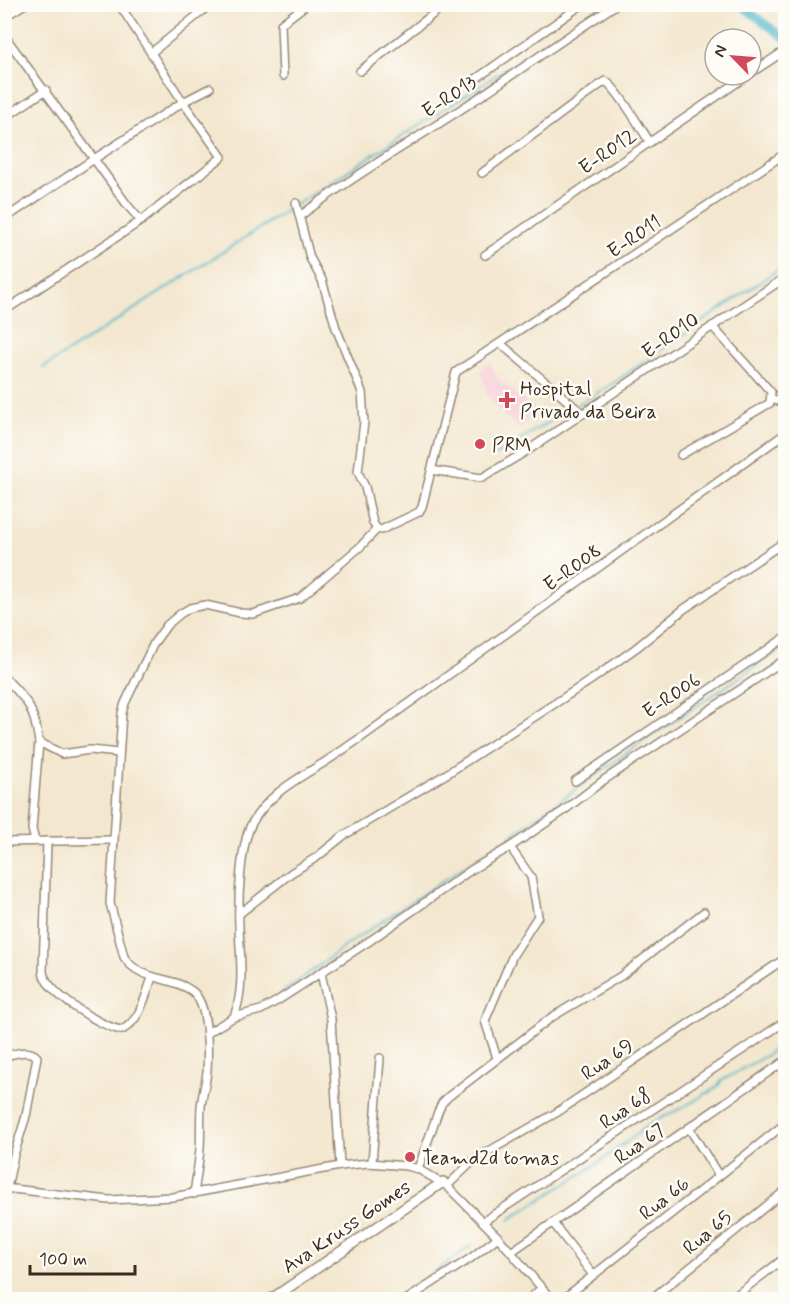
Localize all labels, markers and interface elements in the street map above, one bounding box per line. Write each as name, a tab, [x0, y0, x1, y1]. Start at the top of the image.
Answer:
north arrow	[703, 27, 763, 87]
text: N	[709, 42, 733, 61]
street label: E-R013	[417, 70, 482, 125]
street label: E-R012	[574, 123, 642, 182]
street label: E-R011	[602, 209, 667, 265]
street label: E-R010	[637, 307, 705, 366]
place label: Hospital Privado da Beira	[520, 376, 657, 426]
marker: Hospital Privado da Beira	[498, 391, 516, 409]
place label: PRM	[492, 432, 532, 459]
marker: PRM	[473, 437, 487, 451]
street label: E-R008	[538, 538, 607, 598]
street label: E-R006	[638, 667, 706, 725]
street label: Rua 69	[576, 1033, 639, 1088]
street label: Rua 68	[595, 1082, 657, 1136]
street label: Rua 67	[609, 1117, 671, 1171]
place label: Teamd2d tomas	[422, 1145, 559, 1172]
marker: Teamd2d tomas	[403, 1150, 417, 1164]
street label: Rua 66	[634, 1171, 696, 1227]
street label: Ava Kruss Gomes	[277, 1174, 417, 1280]
street label: Rua 65	[678, 1205, 738, 1262]
scale bar	[30, 1238, 135, 1276]
text: 100 m	[39, 1248, 87, 1272]

